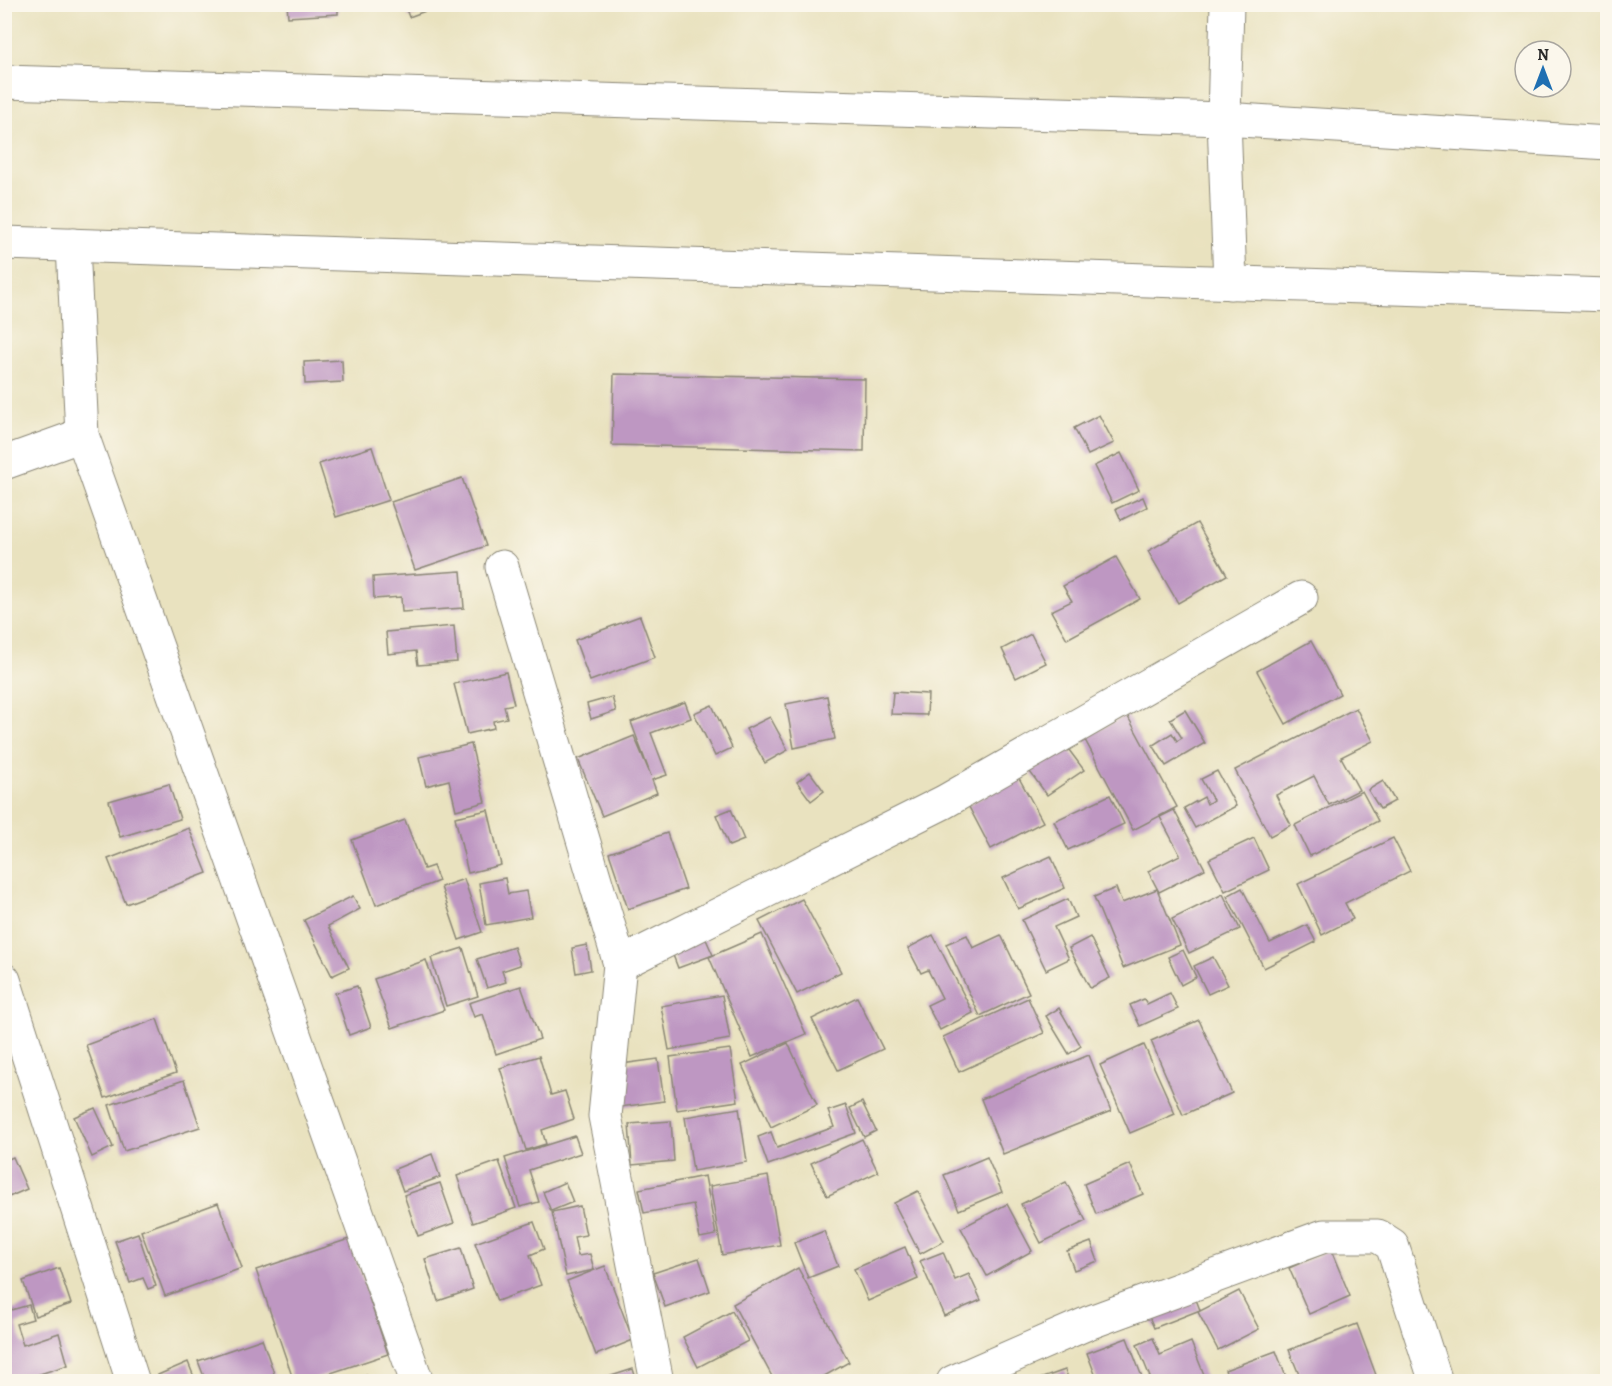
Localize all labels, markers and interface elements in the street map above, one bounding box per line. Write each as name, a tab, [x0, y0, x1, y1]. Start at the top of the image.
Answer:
north arrow	[1513, 39, 1573, 99]
text: N	[1537, 44, 1549, 66]

